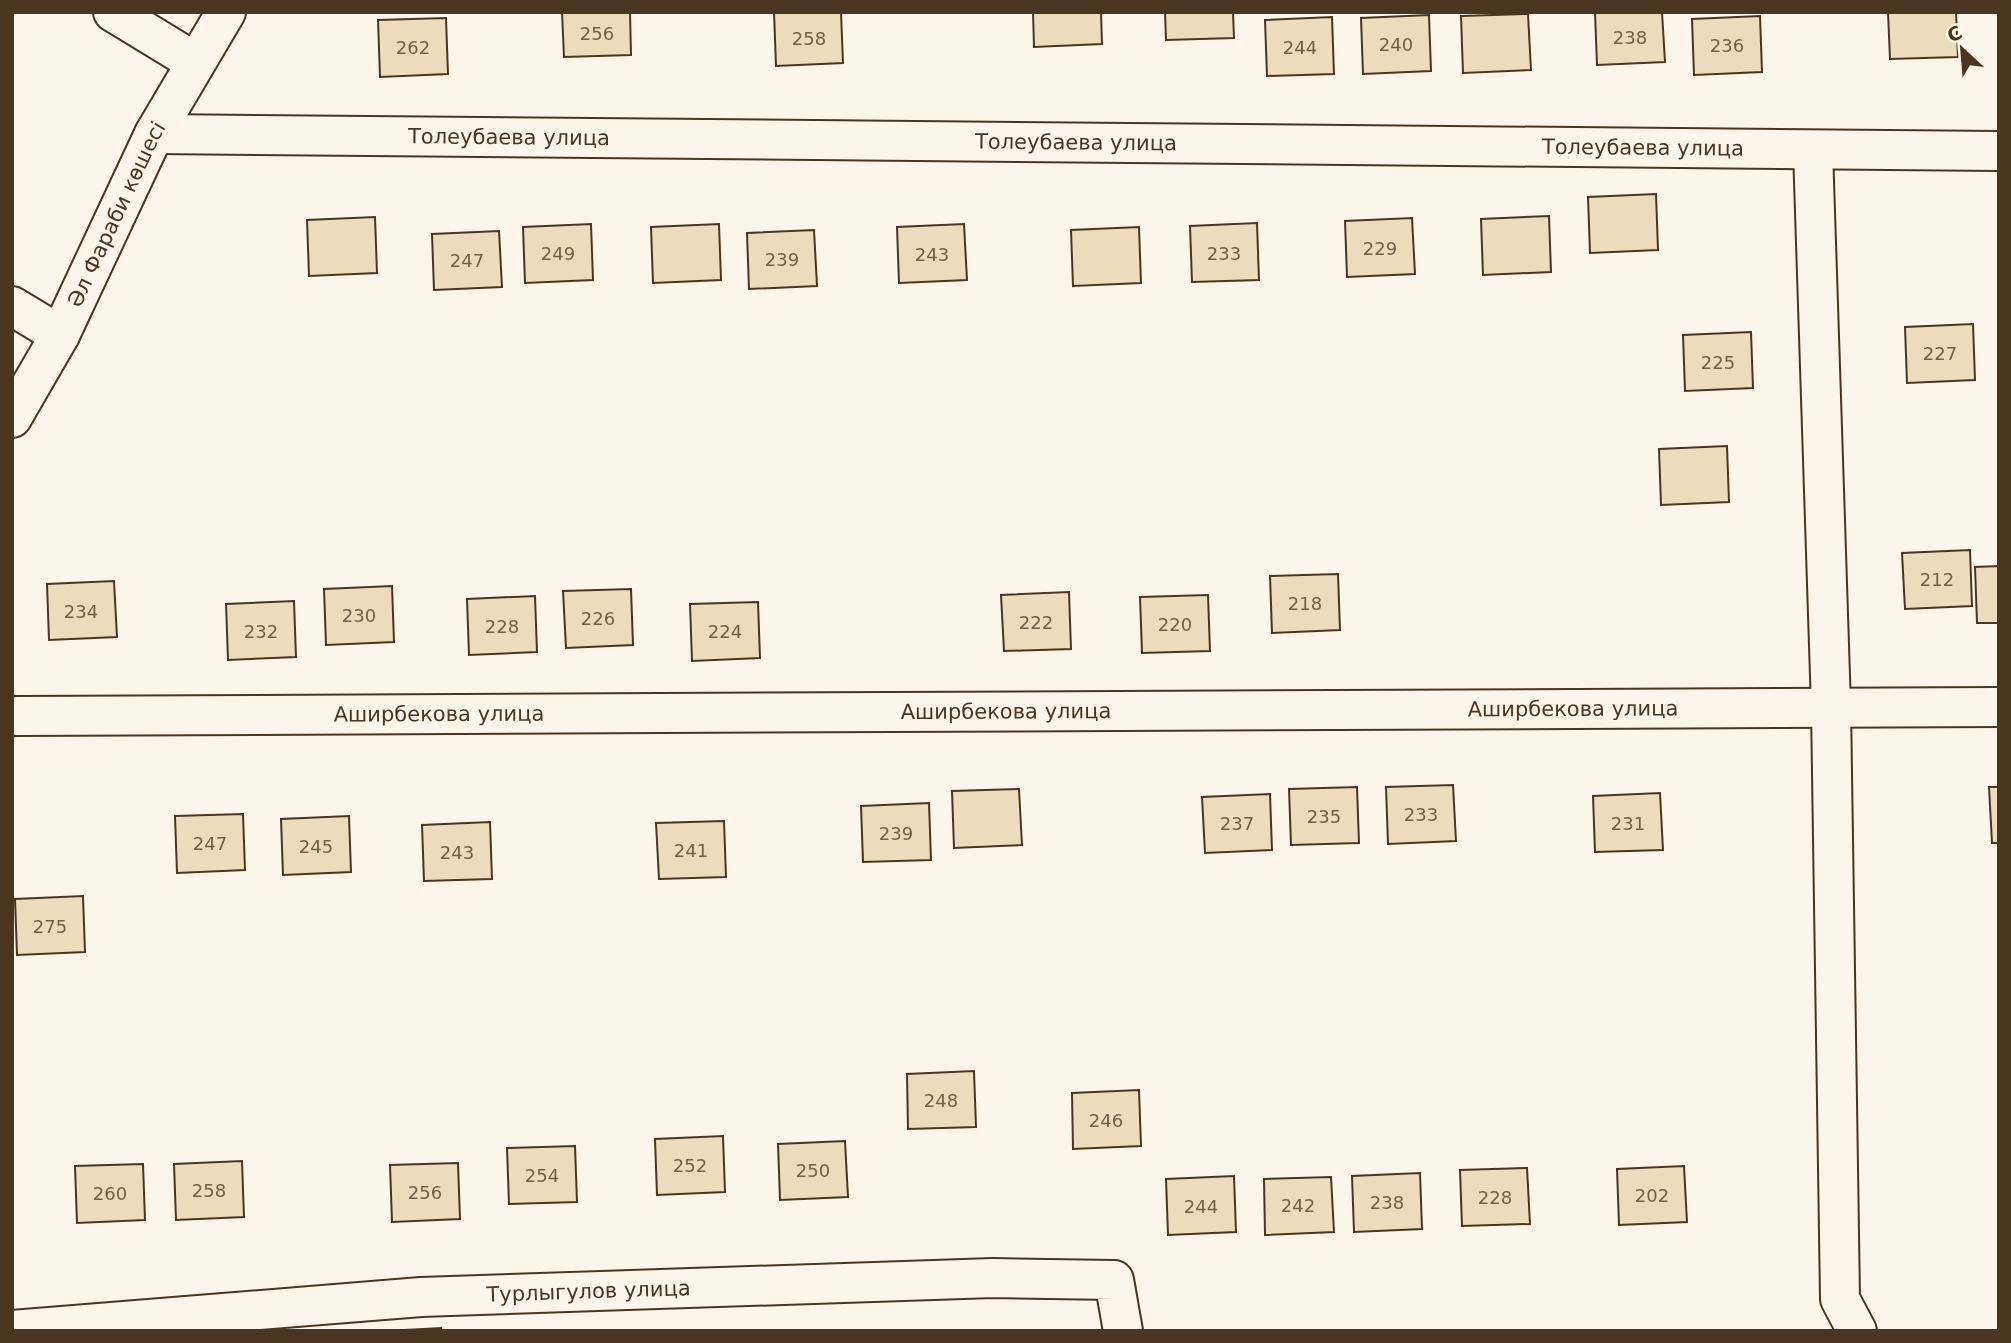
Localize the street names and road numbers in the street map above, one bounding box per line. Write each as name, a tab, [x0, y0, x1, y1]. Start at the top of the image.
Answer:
street label: Әл Фараби көшесі	[63, 117, 171, 311]
street label: Толеубаева улица	[407, 124, 610, 150]
street label: Толеубаева улица	[974, 130, 1177, 155]
street label: Толеубаева улица	[1541, 135, 1744, 161]
street label: Аширбекова улица	[1468, 696, 1678, 721]
street label: Аширбекова улица	[901, 699, 1111, 724]
street label: Аширбекова улица	[334, 702, 544, 727]
street label: Турлыгулов улица	[485, 1276, 691, 1307]

